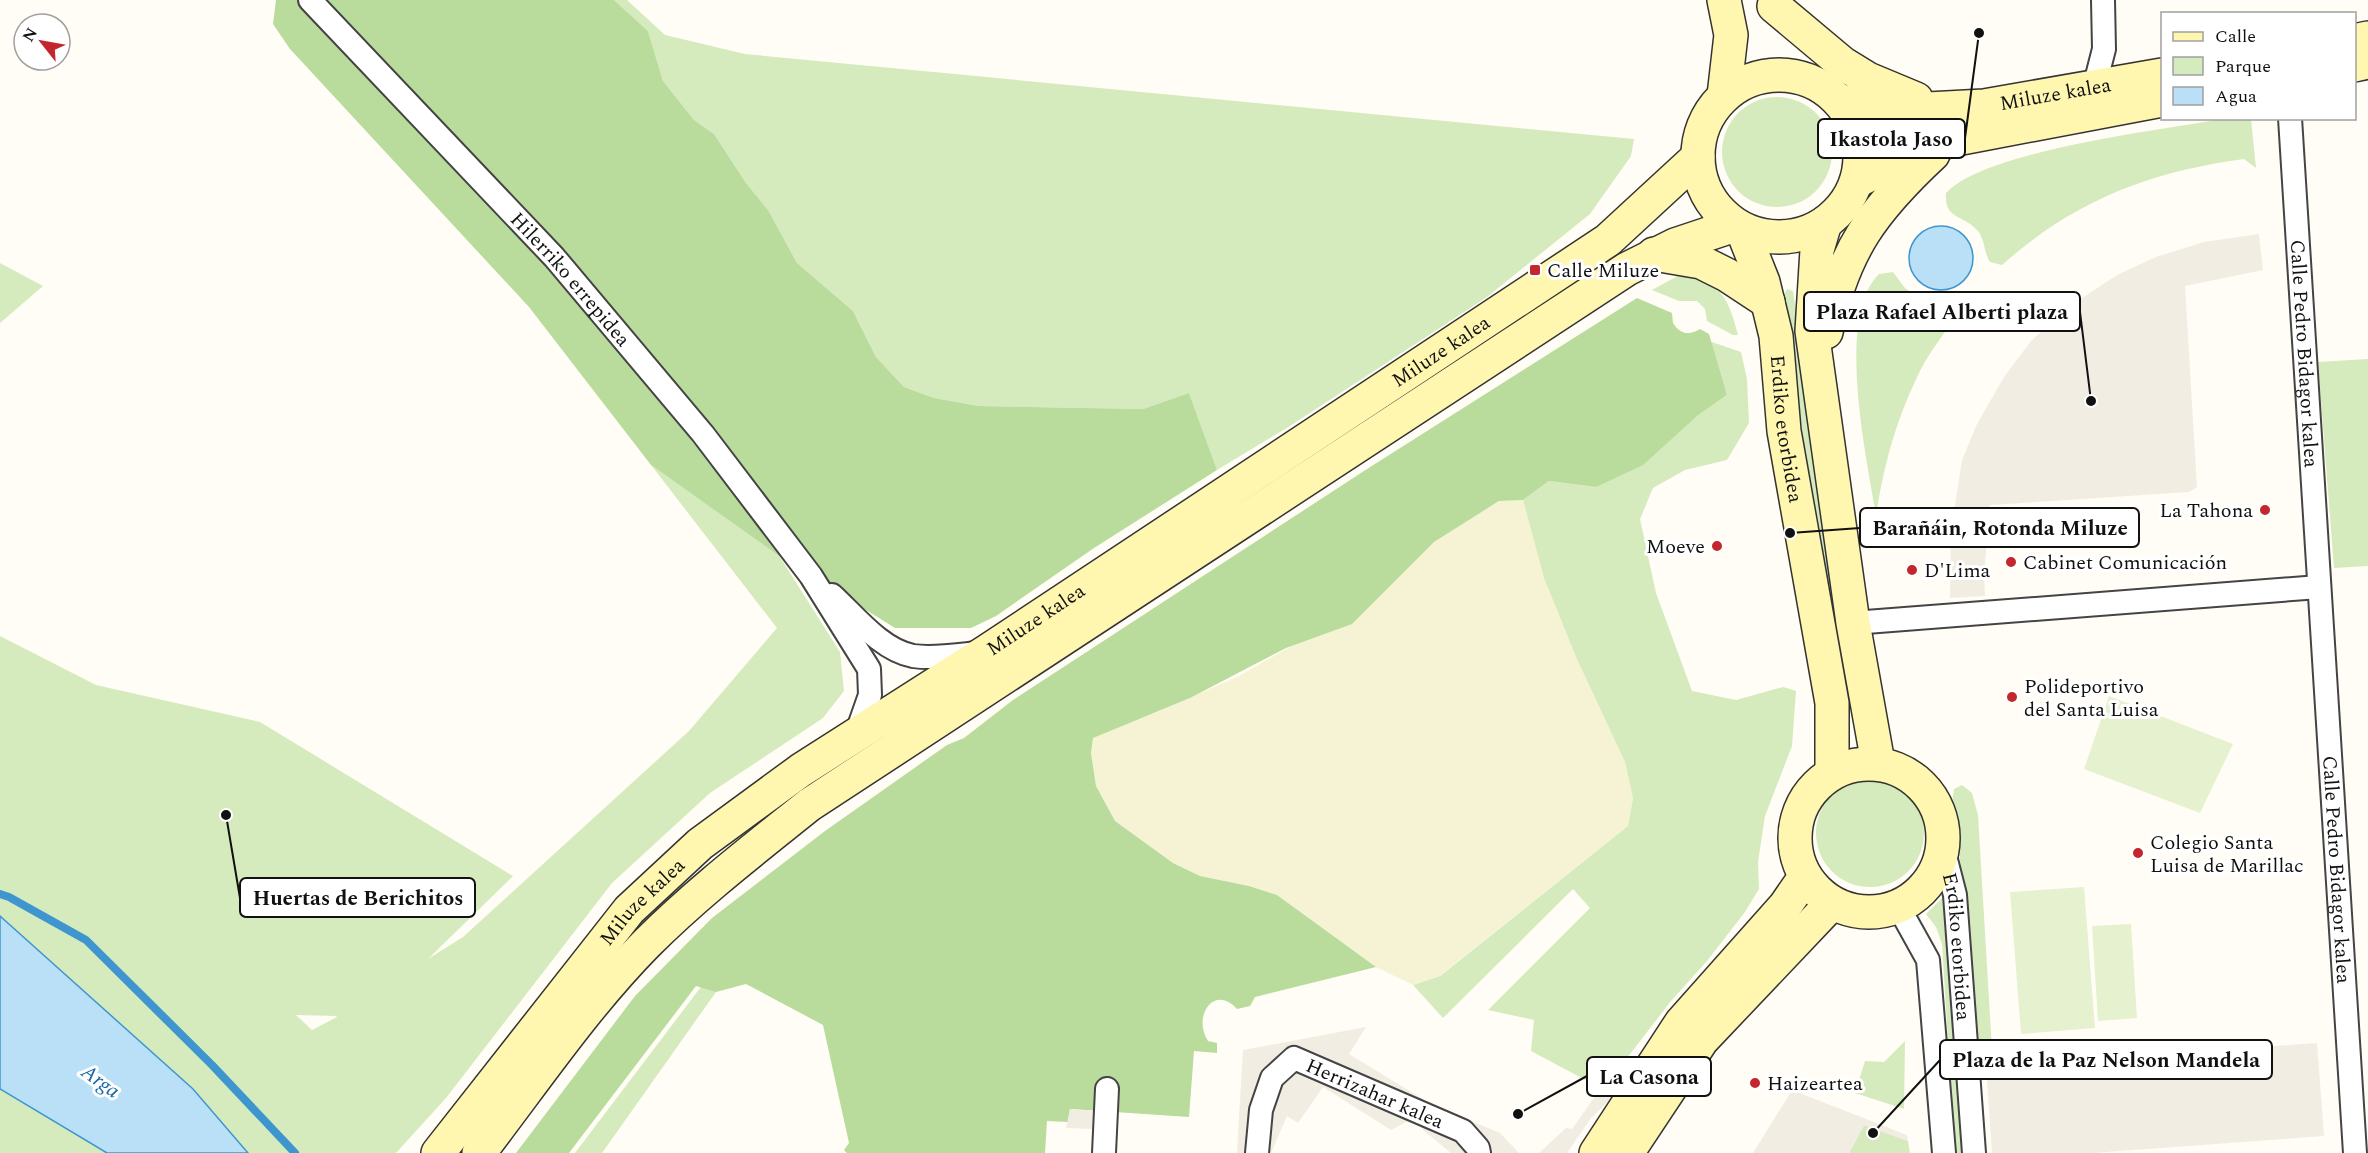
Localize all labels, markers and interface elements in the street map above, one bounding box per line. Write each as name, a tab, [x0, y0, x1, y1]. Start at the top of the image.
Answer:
north arrow	[12, 12, 72, 72]
legend	[2161, 12, 2356, 120]
text: N	[16, 23, 44, 47]
text: Calle	[2215, 23, 2256, 50]
text: Parque	[2215, 53, 2271, 80]
street label: Miluze kalea	[1997, 70, 2114, 119]
text: Agua	[2215, 83, 2257, 110]
callout: Ikastola Jaso	[1818, 119, 1965, 158]
text: Ikastola Jaso	[1829, 124, 1953, 156]
street label: Hilerriko errepidea	[503, 206, 638, 354]
street label: Calle Pedro Bidagor kalea	[2282, 239, 2326, 469]
place label: Calle Miluze	[1547, 256, 1659, 286]
marker: Calle Miluze	[1528, 263, 1542, 277]
callout: Plaza Rafael Alberti plaza	[1804, 292, 2080, 331]
text: Plaza Rafael Alberti plaza	[1816, 297, 2068, 329]
street label: Miluze kalea	[1386, 308, 1497, 395]
street label: Erdiko etorbidea	[1762, 354, 1810, 505]
place label: La Tahona	[2159, 496, 2253, 526]
marker: La Tahona	[2258, 503, 2272, 517]
callout: Barañáin, Rotonda Miluze	[1860, 508, 2139, 547]
text: Barañáin, Rotonda Miluze	[1872, 513, 2128, 545]
place label: Moeve	[1646, 532, 1705, 562]
marker: Moeve	[1710, 539, 1724, 553]
place label: Cabinet Comunicación	[2023, 548, 2227, 578]
marker: Cabinet Comunicación	[2004, 555, 2018, 569]
place label: D'Lima	[1924, 556, 1991, 586]
marker: D'Lima	[1905, 563, 1919, 577]
street label: Miluze kalea	[981, 576, 1091, 664]
place label: Polideportivo del Santa Luisa	[2024, 672, 2159, 725]
marker: Polideportivo del Santa Luisa	[2005, 690, 2019, 704]
street label: Calle Pedro Bidagor kalea	[2314, 755, 2358, 985]
place label: Colegio Santa Luisa de Marillac	[2150, 828, 2304, 881]
marker: Colegio Santa Luisa de Marillac	[2131, 846, 2145, 860]
street label: Miluze kalea	[592, 851, 692, 952]
street label: Erdiko etorbidea	[1934, 869, 1978, 1022]
callout: Huertas de Berichitos	[240, 878, 475, 917]
text: Huertas de Berichitos	[253, 883, 463, 915]
callout: Plaza de la Paz Nelson Mandela	[1940, 1040, 2272, 1079]
text: Plaza de la Paz Nelson Mandela	[1952, 1045, 2260, 1077]
street label: Herrizahar kalea	[1301, 1051, 1449, 1137]
water label: Arga	[73, 1056, 127, 1107]
callout: La Casona	[1587, 1057, 1711, 1096]
text: La Casona	[1599, 1062, 1699, 1094]
place label: Haizeartea	[1767, 1069, 1863, 1099]
marker: Haizeartea	[1748, 1076, 1762, 1090]

